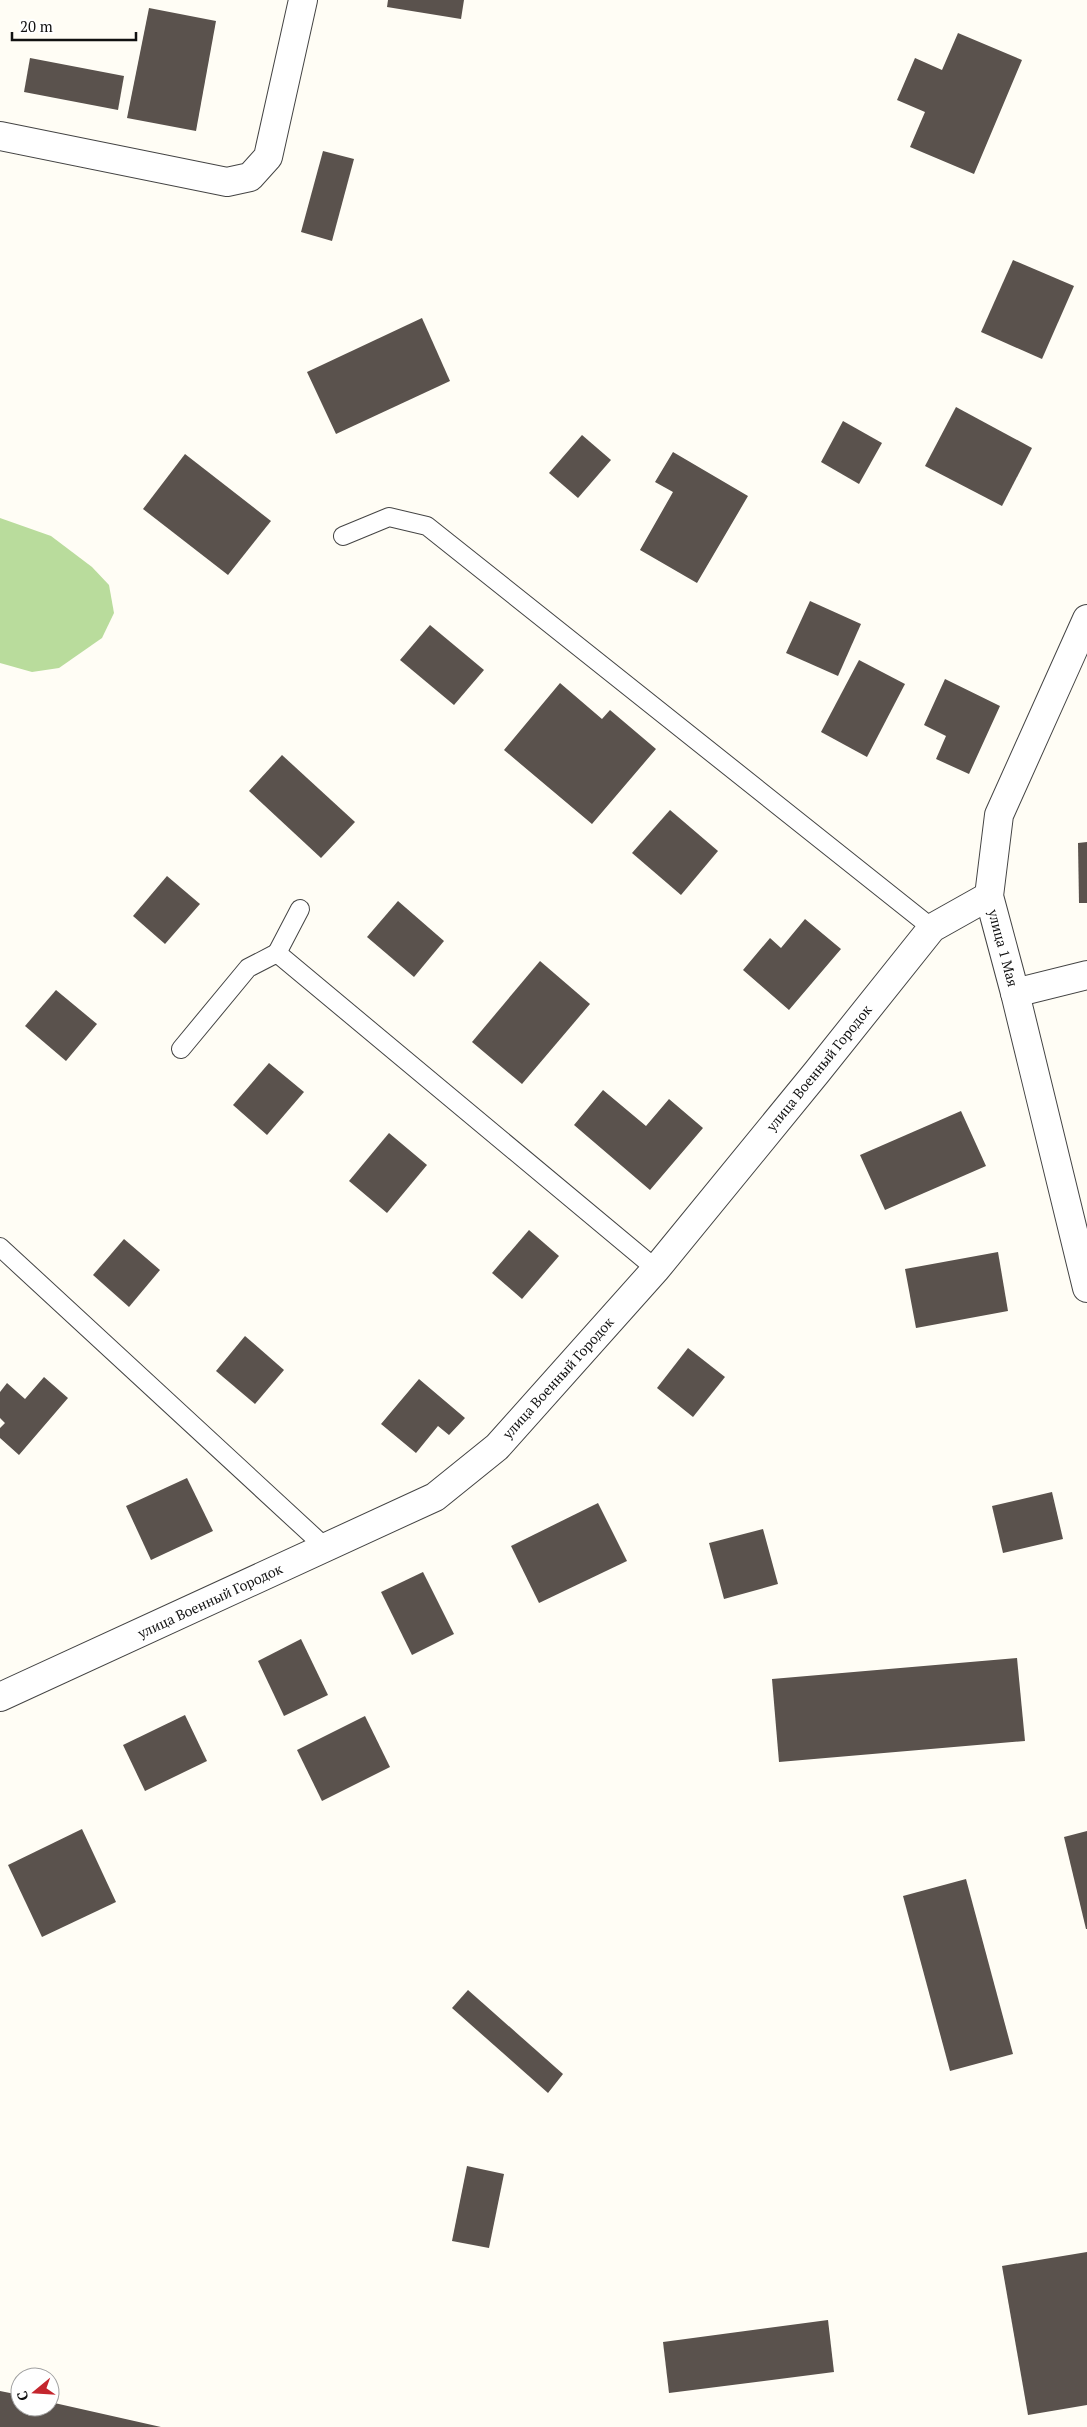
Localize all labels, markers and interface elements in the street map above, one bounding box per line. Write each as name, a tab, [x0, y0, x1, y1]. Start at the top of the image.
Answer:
scale bar	[12, 10, 136, 42]
text: 20 m	[20, 16, 53, 36]
street label: улица 1 Мая	[984, 906, 1023, 989]
street label: улица Военный Городок	[761, 1000, 876, 1136]
street label: улица Военный Городок	[497, 1312, 618, 1443]
street label: улица Военный Городок	[133, 1558, 286, 1643]
north arrow	[10, 2367, 60, 2417]
text: С	[12, 2389, 33, 2403]

